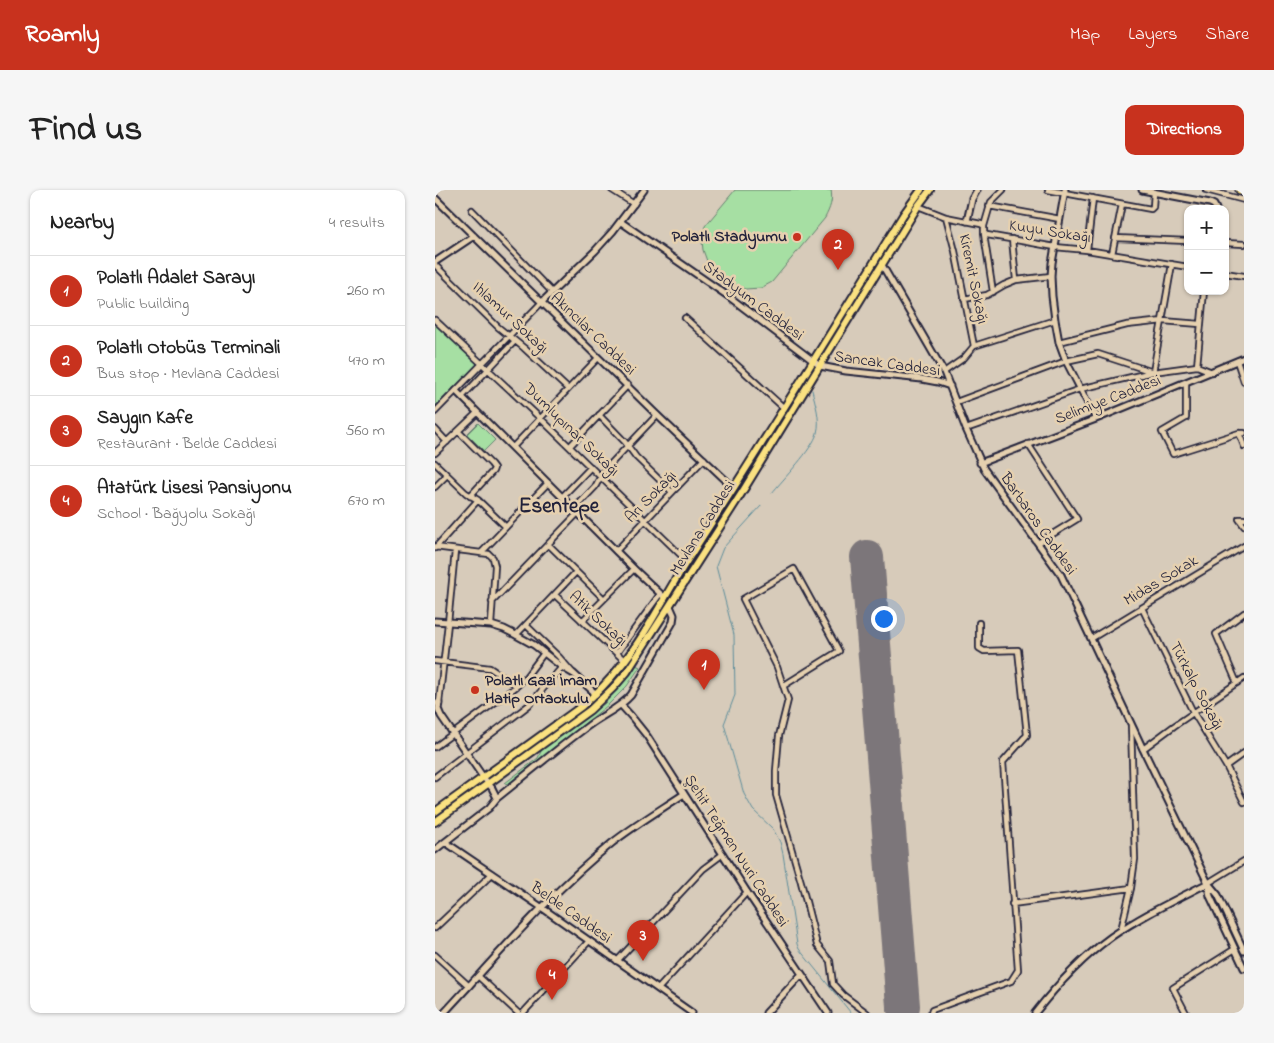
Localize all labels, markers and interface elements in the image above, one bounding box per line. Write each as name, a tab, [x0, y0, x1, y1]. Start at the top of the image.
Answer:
text: Roamly	[25, 18, 100, 53]
text: Map	[1070, 22, 1100, 48]
text: Layers	[1128, 22, 1178, 48]
text: Share	[1206, 22, 1249, 48]
text: Find us	[30, 105, 142, 156]
button: Directions	[1125, 105, 1244, 155]
map controls	[1184, 205, 1229, 295]
button: +	[1184, 205, 1229, 250]
text: Nearby	[50, 208, 114, 238]
text: 4 results	[329, 211, 385, 235]
street label: Kuyu Sokağı	[1007, 214, 1093, 250]
place label: Polatlı Stadyumu	[672, 225, 787, 250]
pin: 2	[822, 229, 854, 270]
marker: Polatlı Stadyumu	[791, 231, 803, 243]
street label: Kiremit Sokağı	[952, 232, 994, 326]
button: −	[1184, 250, 1229, 295]
street label: Stadyum Caddesi	[697, 255, 809, 347]
text: Polatlı Adalet Sarayı	[97, 265, 255, 292]
street label: Ihlamur Sokağı	[466, 276, 554, 360]
text: 1	[63, 279, 69, 303]
text: 260 m	[347, 279, 385, 303]
street label: Akıncılar Caddesi	[545, 287, 642, 381]
text: Public building	[97, 292, 189, 316]
text: Polatlı Otobüs Terminali	[97, 335, 281, 362]
street label: Sancak Caddesi	[832, 345, 942, 383]
text: 2	[62, 349, 70, 373]
text: 470 m	[348, 349, 385, 373]
text: Bus stop · Mevlana Caddesi	[97, 362, 279, 386]
street label: Selimiye Caddesi	[1051, 369, 1165, 431]
street label: Dumlupınar Sokağı	[517, 377, 625, 482]
text: Saygın Kafe	[97, 405, 193, 432]
text: 3	[63, 419, 69, 443]
text: 560 m	[345, 419, 385, 443]
text: Restaurant · Belde Caddesi	[97, 432, 277, 456]
street label: Arı Sokağı	[620, 465, 682, 529]
street label: Barbaros Caddesi	[993, 467, 1082, 580]
text: Atatürk Lisesi Pansiyonu	[97, 475, 292, 502]
street label: Mevlana Caddesi	[664, 476, 742, 580]
text: 4	[63, 489, 69, 513]
text: 670 m	[348, 489, 385, 513]
district label: Esentepe	[519, 492, 600, 522]
text: School · Bağyolu Sokağı	[97, 502, 256, 526]
street label: Midas Sokak	[1119, 549, 1204, 613]
street label: Atik Sokağı	[563, 585, 633, 653]
your location	[871, 606, 897, 632]
street label: Türkalp Sokağı	[1163, 637, 1229, 735]
pin: 1	[688, 649, 720, 690]
place label: Polatlı Gazi İmam Hatip Ortaokulu	[485, 669, 597, 711]
marker: Polatlı Gazi İmam Hatip Ortaokulu	[469, 684, 481, 696]
street label: Şehit Teğmen Nuri Caddesi	[678, 770, 795, 932]
street label: Belde Caddesi	[525, 876, 617, 950]
pin: 3	[627, 920, 659, 961]
pin: 4	[536, 959, 568, 1000]

